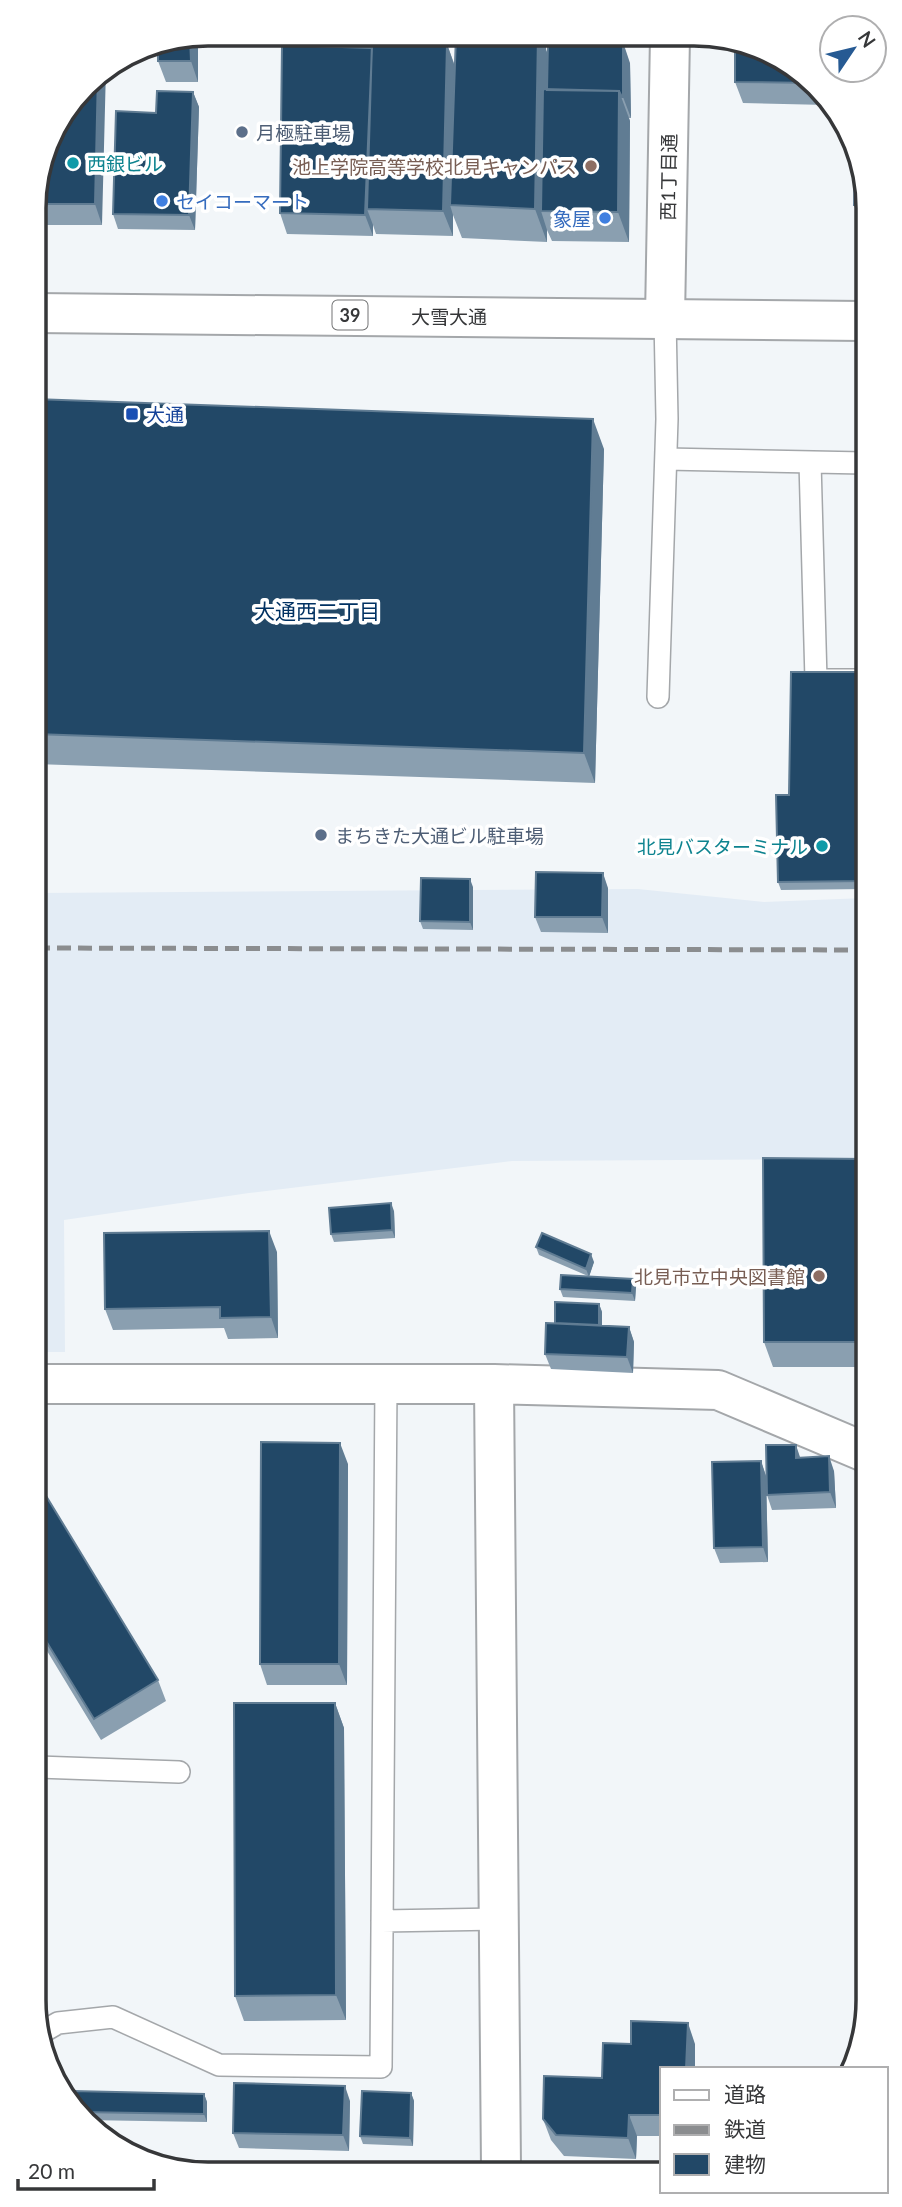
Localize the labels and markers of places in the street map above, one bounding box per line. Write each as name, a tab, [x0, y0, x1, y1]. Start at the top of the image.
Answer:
place label: 月極駐車場	[256, 121, 351, 144]
marker: 月極駐車場	[234, 124, 250, 140]
place label: 西銀ビル	[87, 152, 163, 175]
marker: 西銀ビル	[65, 155, 81, 171]
place label: 池上学院高等学校北見キャンパス	[292, 155, 577, 178]
marker: 池上学院高等学校北見キャンパス	[583, 158, 599, 174]
place label: セイコーマート	[176, 190, 309, 213]
marker: セイコーマート	[154, 193, 170, 209]
place label: 象屋	[553, 207, 591, 230]
marker: 象屋	[597, 210, 613, 226]
place label: 大通	[146, 403, 184, 426]
marker: 大通	[124, 406, 140, 422]
place label: まちきた大通ビル駐車場	[335, 824, 544, 847]
marker: まちきた大通ビル駐車場	[313, 827, 329, 843]
place label: 北見バスターミナル	[637, 835, 808, 858]
marker: 北見バスターミナル	[814, 838, 830, 854]
place label: 北見市立中央図書館	[634, 1265, 805, 1288]
marker: 北見市立中央図書館	[811, 1268, 827, 1284]

